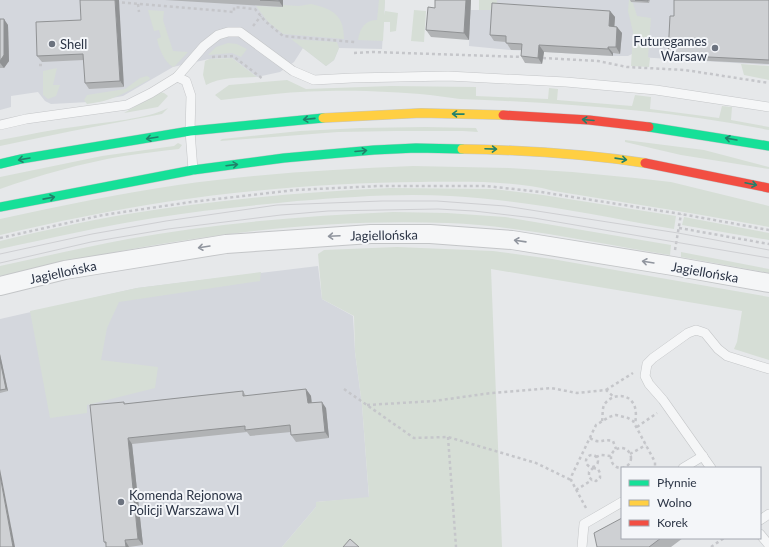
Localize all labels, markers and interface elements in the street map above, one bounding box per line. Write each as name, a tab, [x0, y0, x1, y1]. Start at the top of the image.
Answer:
place label: Futuregames Warsaw	[633, 33, 707, 64]
place label: Shell	[60, 36, 87, 52]
marker: Shell	[47, 39, 57, 49]
marker: Futuregames Warsaw	[710, 43, 720, 53]
one-way arrow	[452, 110, 465, 118]
one-way arrow	[303, 116, 316, 123]
one-way arrow	[582, 117, 595, 124]
one-way arrow	[146, 134, 159, 142]
one-way arrow	[725, 134, 738, 142]
one-way arrow	[484, 145, 497, 153]
one-way arrow	[354, 148, 367, 155]
one-way arrow	[18, 155, 31, 163]
one-way arrow	[614, 155, 627, 163]
one-way arrow	[225, 161, 238, 169]
one-way arrow	[744, 180, 757, 188]
one-way arrow	[42, 193, 55, 201]
street label: Jagiellońska	[350, 226, 418, 244]
one-way arrow	[328, 232, 341, 239]
one-way arrow	[513, 237, 526, 245]
one-way arrow	[198, 243, 211, 251]
street label: Jagiellońska	[28, 257, 98, 287]
one-way arrow	[642, 258, 655, 266]
street label: Jagiellońska	[670, 258, 740, 286]
legend	[621, 467, 761, 539]
text: Płynnie	[657, 475, 697, 490]
place label: Komenda Rejonowa Policji Warszawa VI	[129, 487, 243, 518]
text: Wolno	[657, 495, 692, 510]
marker: Komenda Rejonowa Policji Warszawa VI	[116, 497, 126, 507]
text: Korek	[657, 515, 689, 530]

